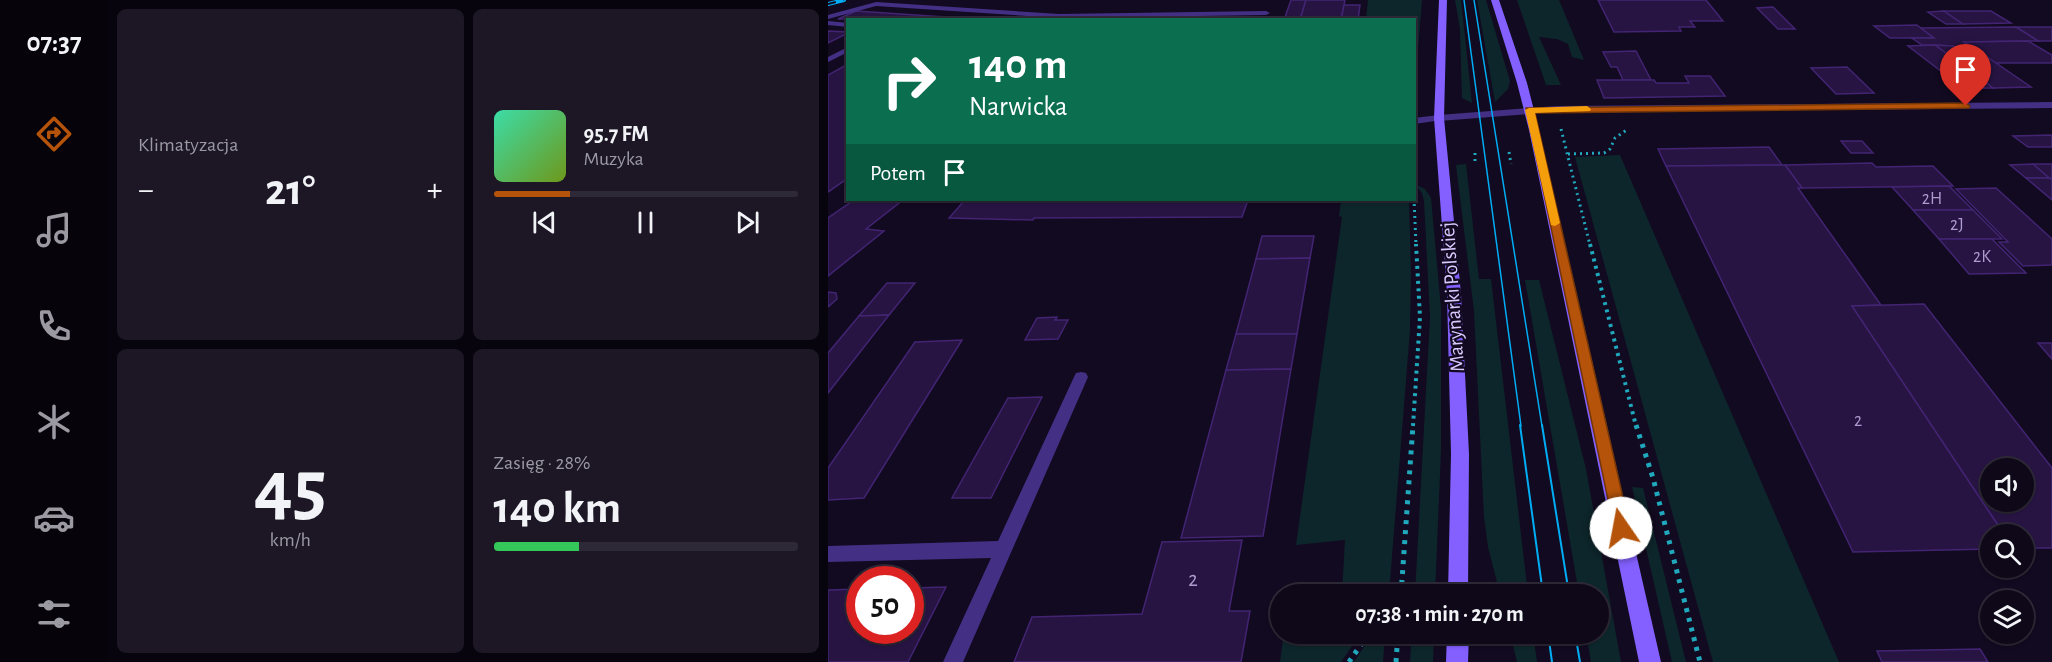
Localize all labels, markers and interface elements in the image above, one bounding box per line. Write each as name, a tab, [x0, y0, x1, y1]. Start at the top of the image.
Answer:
text: 07:37	[26, 29, 82, 56]
icon: right	[870, 42, 948, 120]
text: 140 m	[969, 44, 1067, 86]
pin	[1940, 44, 1991, 106]
icon: arrive	[1949, 53, 1982, 86]
text: Narwicka	[969, 93, 1068, 120]
icon: directions	[33, 113, 75, 155]
text: 95.7 FM	[584, 123, 649, 145]
text: Klimatyzacja	[138, 135, 239, 155]
text: Muzyka	[584, 149, 644, 169]
icon: arrive	[938, 156, 971, 189]
text: Potem	[870, 162, 926, 184]
text: 21°	[265, 168, 316, 213]
text: −	[138, 174, 154, 207]
text: +	[427, 174, 443, 207]
house number: 2H	[1922, 190, 1942, 208]
icon: previous	[528, 206, 561, 239]
icon: pause	[629, 206, 662, 239]
icon: next	[731, 206, 764, 239]
icon: music	[33, 209, 75, 251]
house number: 2J	[1950, 216, 1964, 234]
street label: Marynarki Polskiej	[1437, 221, 1468, 373]
house number: 2K	[1973, 248, 1991, 266]
icon: phone	[33, 305, 75, 347]
icon: climate	[33, 401, 75, 443]
house number: 2	[1854, 412, 1862, 430]
text: 45	[254, 450, 327, 528]
text: Zasięg · 28%	[494, 453, 591, 473]
map controls	[1980, 458, 2034, 644]
button: sound	[1980, 458, 2034, 512]
text: 140 km	[494, 486, 621, 531]
position arrow	[1589, 496, 1653, 560]
icon: car	[33, 497, 75, 539]
button: search	[1980, 524, 2034, 578]
text: km/h	[270, 530, 311, 550]
speed limit sign: 50	[846, 566, 924, 644]
house number: 2	[1188, 569, 1198, 590]
button: layers	[1980, 590, 2034, 644]
icon: filters	[33, 593, 75, 635]
text: 07:38 · 1 min · 270 m	[1355, 603, 1524, 625]

